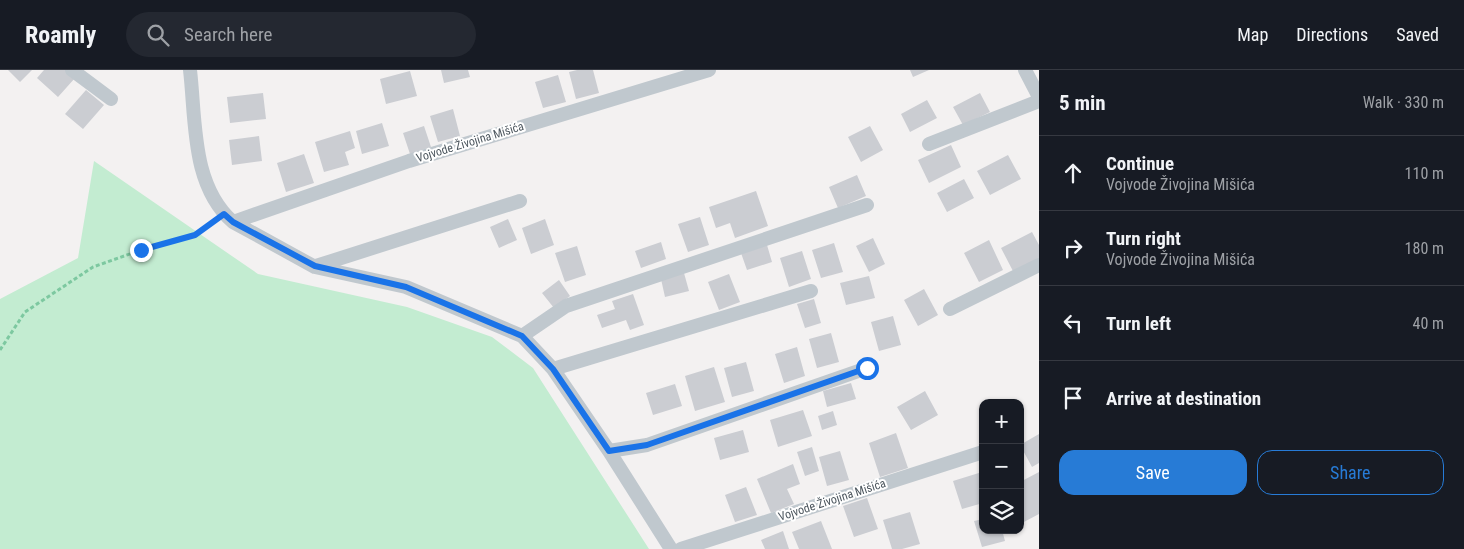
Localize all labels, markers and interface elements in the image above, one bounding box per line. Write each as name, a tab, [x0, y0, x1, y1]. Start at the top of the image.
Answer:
search box	[126, 12, 476, 57]
text: Roamly	[25, 21, 96, 49]
icon: search	[144, 21, 172, 49]
text: Search here	[184, 23, 272, 46]
text: Map	[1237, 24, 1268, 45]
text: Directions	[1296, 24, 1368, 45]
text: Saved	[1396, 24, 1439, 45]
text: 5 min	[1059, 91, 1106, 115]
text: Walk · 330 m	[1363, 93, 1444, 112]
street label: Vojvode Živojina Mišića	[414, 118, 526, 165]
text: Continue	[1106, 152, 1174, 175]
icon: ahead	[1059, 159, 1087, 187]
text: 110 m	[1405, 164, 1444, 183]
text: Vojvode Živojina Mišića	[1106, 175, 1255, 194]
text: Turn right	[1106, 227, 1181, 250]
icon: right	[1059, 234, 1087, 262]
route end	[130, 239, 153, 262]
text: 180 m	[1405, 239, 1444, 258]
text: Vojvode Živojina Mišića	[1106, 250, 1255, 269]
icon: left	[1059, 309, 1087, 337]
text: Turn left	[1106, 312, 1171, 335]
text: 40 m	[1412, 314, 1444, 333]
route start	[856, 357, 879, 380]
icon: arrive	[1059, 384, 1087, 412]
text: Arrive at destination	[1106, 387, 1261, 410]
map controls	[979, 399, 1024, 534]
button: +	[979, 399, 1024, 444]
button: −	[979, 444, 1024, 489]
button: Save	[1059, 450, 1247, 495]
button: Share	[1257, 450, 1444, 495]
street label: Vojvode Živojina Mišića	[776, 475, 888, 524]
button: layers	[979, 489, 1024, 534]

